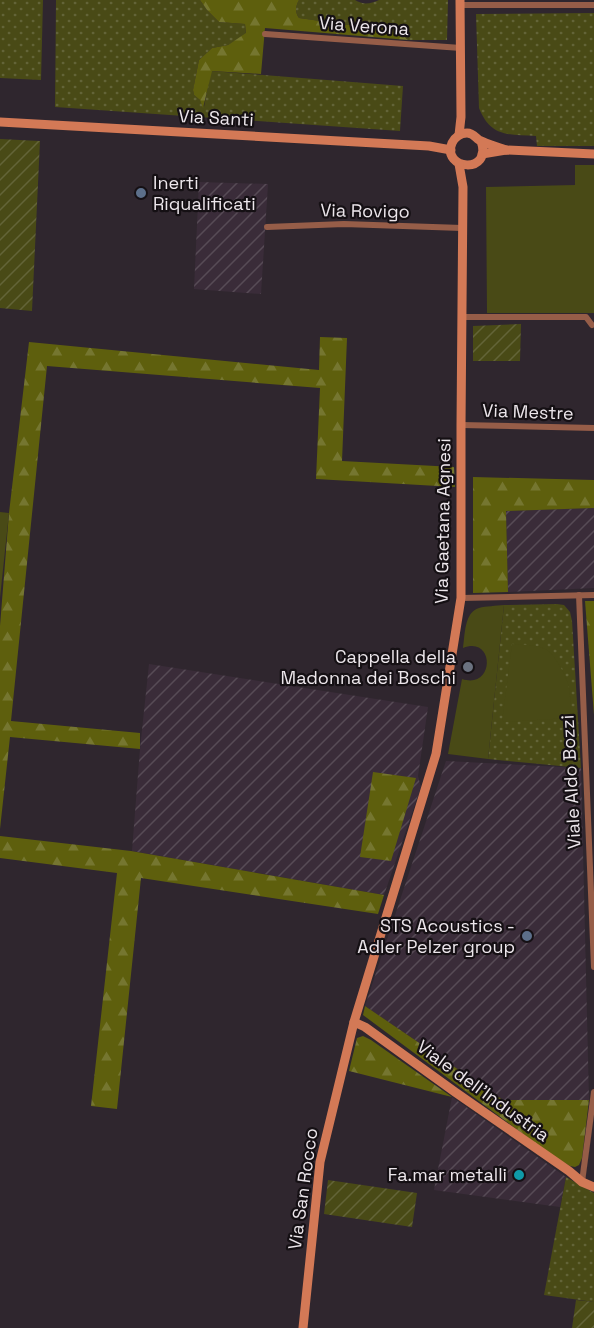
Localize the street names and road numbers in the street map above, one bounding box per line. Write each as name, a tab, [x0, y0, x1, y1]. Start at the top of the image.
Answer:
street label: Via Verona	[318, 11, 410, 40]
street label: Via Santi	[178, 104, 254, 131]
street label: Via Rovigo	[320, 198, 410, 223]
street label: Via Mestre	[482, 398, 574, 425]
street label: Via Gaetana Agnesi	[430, 438, 455, 604]
street label: Viale Aldo Bozzi	[556, 714, 585, 850]
street label: Viale dell'Industria	[412, 1035, 554, 1146]
street label: Via San Rocco	[283, 1127, 322, 1251]

